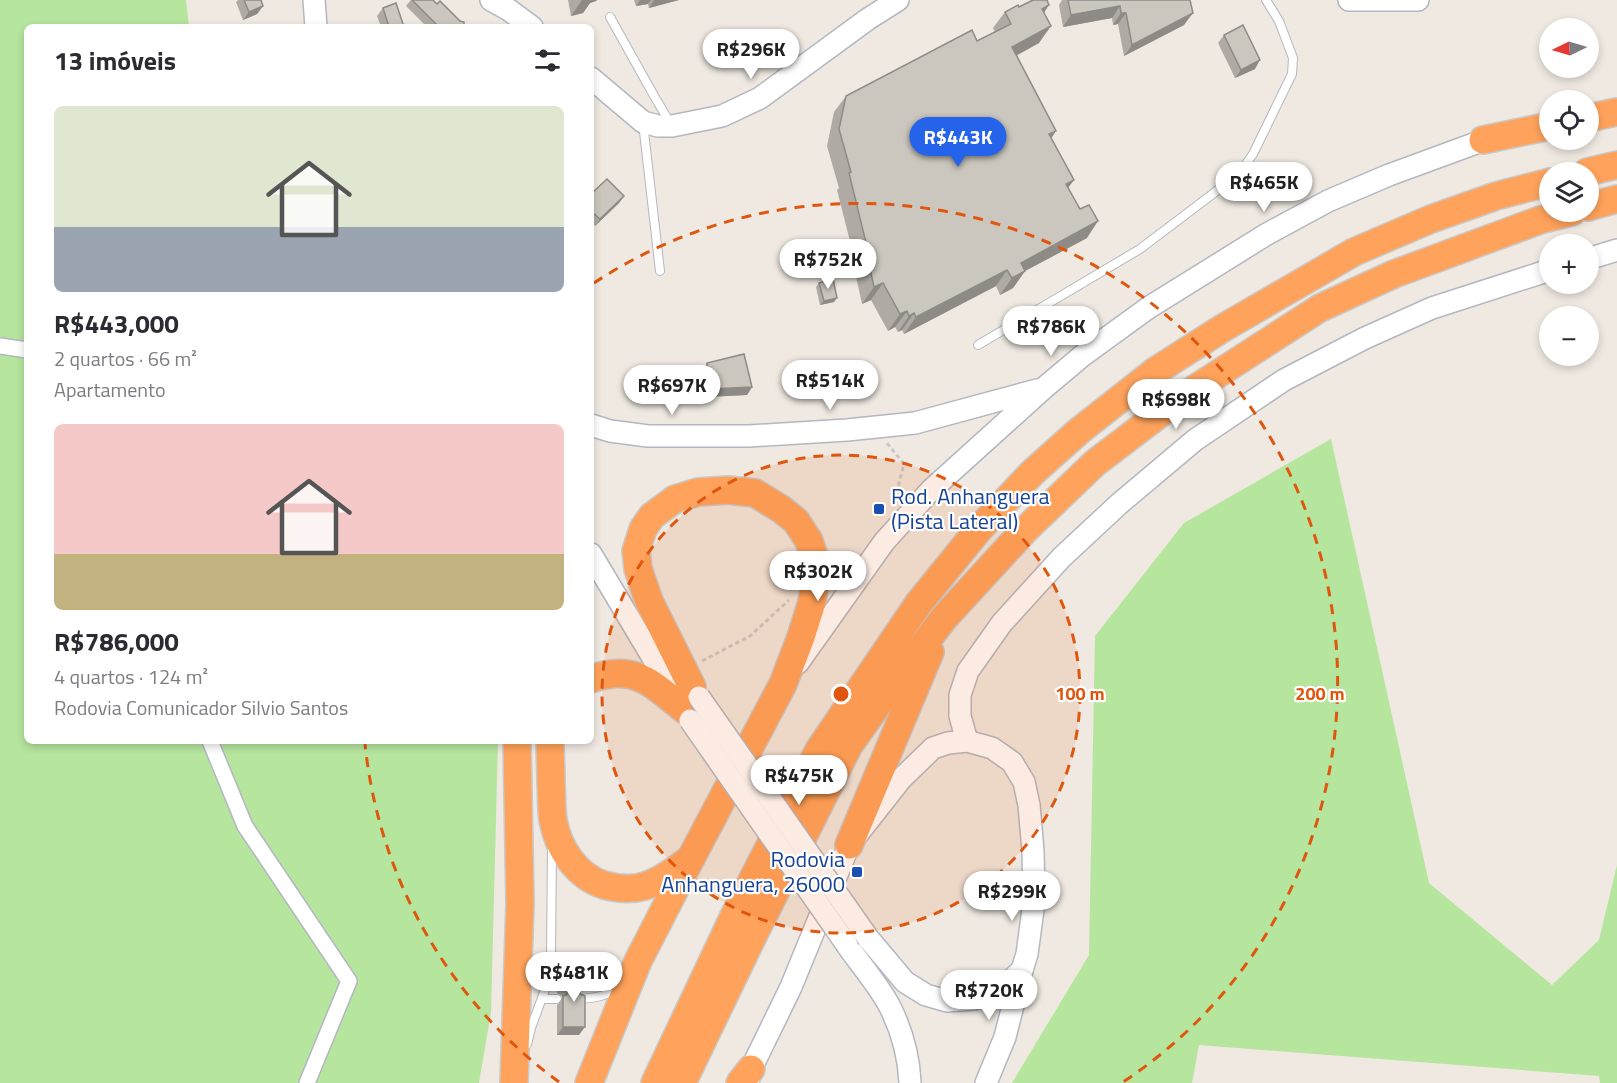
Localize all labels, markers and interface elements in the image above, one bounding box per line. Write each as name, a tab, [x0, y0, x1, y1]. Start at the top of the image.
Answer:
north arrow	[1539, 18, 1599, 78]
map controls	[1539, 18, 1599, 366]
pin: R$296K	[702, 29, 800, 80]
text: R$296K	[716, 33, 786, 64]
text: 13 imóveis	[54, 41, 176, 80]
icon: filters	[531, 44, 564, 77]
button: locate	[1539, 90, 1599, 150]
pin: R$443K	[909, 117, 1007, 168]
text: R$443K	[923, 121, 993, 152]
icon: home	[255, 145, 363, 253]
pin: R$465K	[1215, 162, 1313, 213]
button: layers	[1539, 162, 1599, 222]
text: R$465K	[1229, 166, 1299, 197]
button: +	[1539, 234, 1599, 294]
pin: R$752K	[779, 239, 877, 290]
text: R$752K	[793, 243, 863, 274]
text: R$443,000	[54, 304, 179, 343]
pin: R$786K	[1002, 306, 1100, 357]
button: −	[1539, 306, 1599, 366]
text: R$786K	[1016, 310, 1086, 341]
text: 2 quartos · 66 m²	[54, 343, 197, 374]
pin: R$514K	[781, 360, 879, 411]
text: R$514K	[795, 364, 865, 395]
pin: R$697K	[623, 365, 721, 416]
text: R$697K	[637, 369, 707, 400]
text: Apartamento	[54, 374, 166, 405]
pin: R$698K	[1127, 379, 1225, 430]
text: R$698K	[1141, 383, 1211, 414]
icon: home	[255, 463, 363, 571]
place label: Rod. Anhanguera (Pista Lateral)	[891, 479, 1050, 538]
marker: Rod. Anhanguera (Pista Lateral)	[872, 502, 886, 516]
pin: R$302K	[769, 551, 867, 602]
text: R$302K	[783, 555, 853, 586]
text: R$786,000	[54, 622, 179, 661]
text: 4 quartos · 124 m²	[54, 661, 208, 692]
text: 100 m	[1055, 680, 1105, 707]
text: 200 m	[1295, 680, 1345, 707]
centre of rings	[831, 684, 851, 704]
text: Rodovia Comunicador Silvio Santos	[54, 692, 348, 723]
pin: R$475K	[750, 755, 848, 806]
text: R$475K	[764, 759, 834, 790]
place label: Rodovia Anhanguera, 26000	[661, 842, 845, 901]
marker: Rodovia Anhanguera, 26000	[850, 865, 864, 879]
pin: R$299K	[963, 871, 1061, 922]
text: R$299K	[977, 875, 1047, 906]
pin: R$481K	[525, 952, 623, 1003]
text: R$481K	[539, 956, 609, 987]
pin: R$720K	[940, 970, 1038, 1021]
text: R$720K	[954, 974, 1024, 1005]

